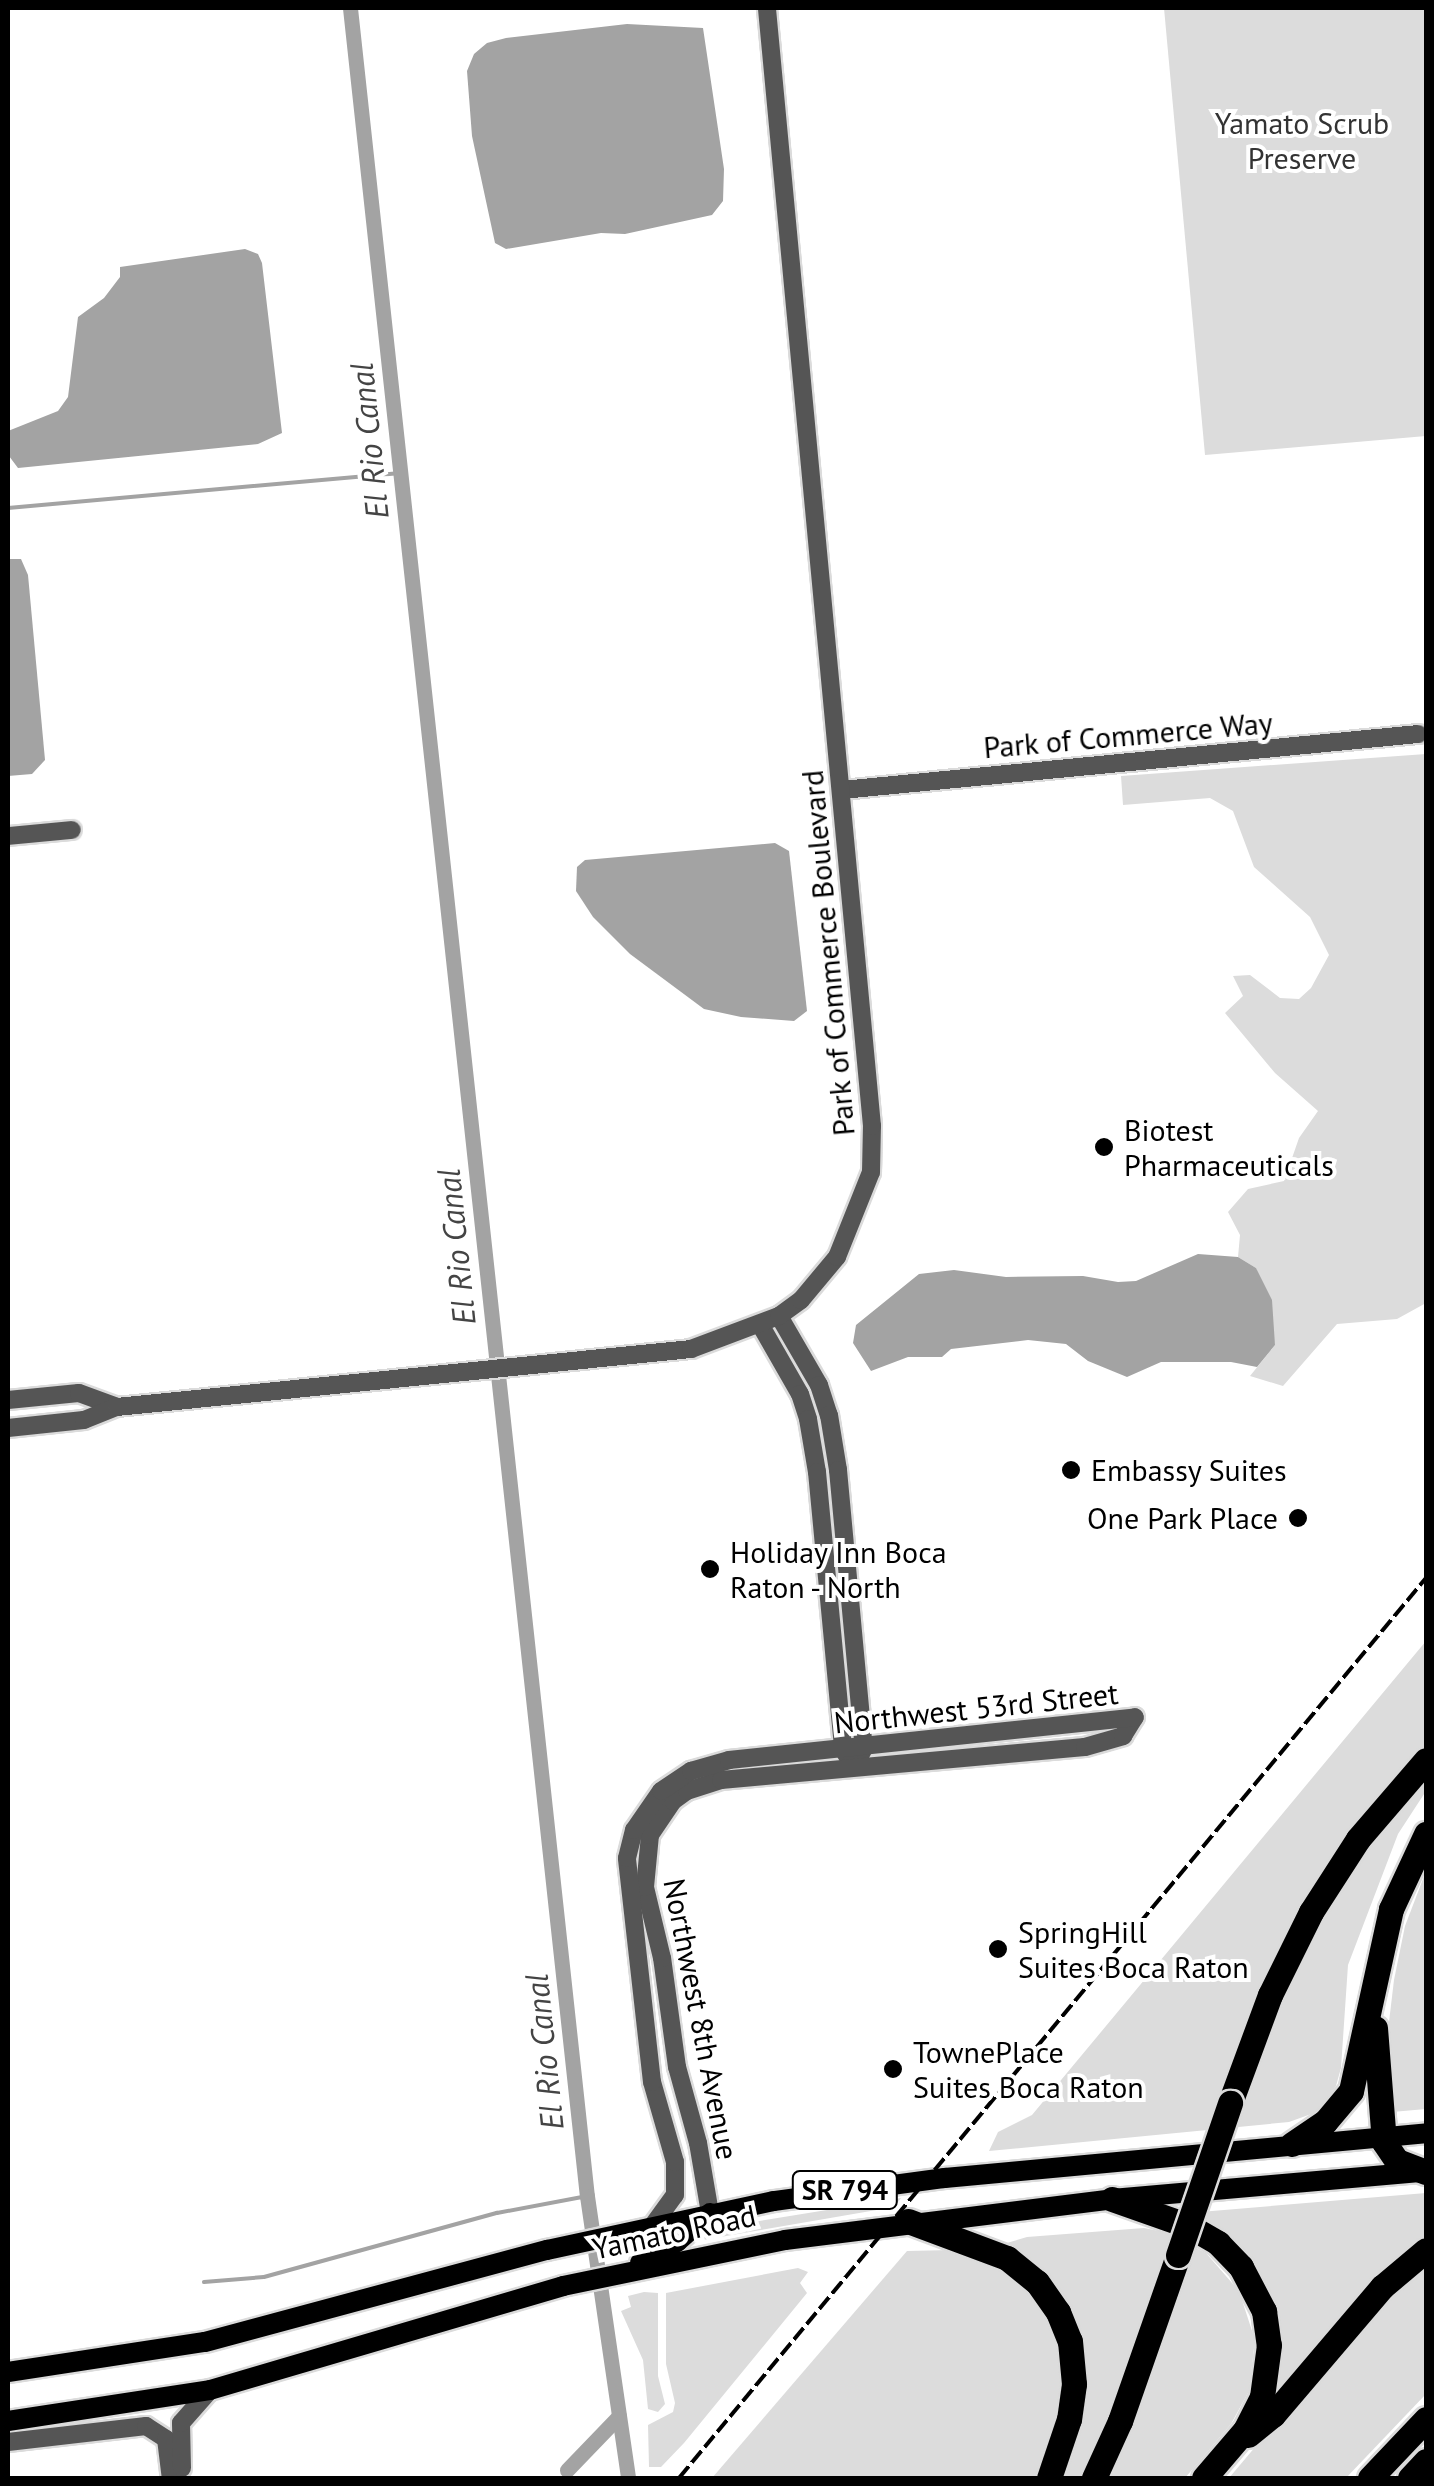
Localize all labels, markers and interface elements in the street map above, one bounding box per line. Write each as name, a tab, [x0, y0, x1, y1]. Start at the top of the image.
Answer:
park label: Yamato Scrub Preserve	[1215, 105, 1389, 176]
water label: El Rio Canal	[342, 361, 396, 521]
street label: Park of Commerce Way	[981, 704, 1275, 766]
street label: Park of Commerce Boulevard	[794, 768, 862, 1138]
place label: Biotest Pharmaceuticals	[1124, 1112, 1334, 1182]
marker: Biotest Pharmaceuticals	[1093, 1136, 1115, 1158]
water label: El Rio Canal	[429, 1167, 483, 1327]
place label: Embassy Suites	[1091, 1452, 1288, 1488]
marker: Embassy Suites	[1060, 1459, 1082, 1481]
place label: One Park Place	[1086, 1500, 1278, 1536]
marker: One Park Place	[1287, 1507, 1309, 1529]
place label: Holiday Inn Boca Raton - North	[730, 1534, 948, 1604]
marker: Holiday Inn Boca Raton - North	[699, 1558, 721, 1580]
street label: Northwest 53rd Street	[832, 1675, 1120, 1741]
street label: Northwest 8th Avenue	[656, 1875, 746, 2163]
place label: SpringHill Suites Boca Raton	[1018, 1914, 1249, 1984]
marker: SpringHill Suites Boca Raton	[987, 1938, 1009, 1960]
water label: El Rio Canal	[517, 1972, 571, 2132]
place label: TownePlace Suites Boca Raton	[913, 2034, 1144, 2104]
marker: TownePlace Suites Boca Raton	[882, 2058, 904, 2080]
road number: SR 794	[790, 2167, 900, 2213]
street label: Yamato Road	[589, 2197, 759, 2267]

